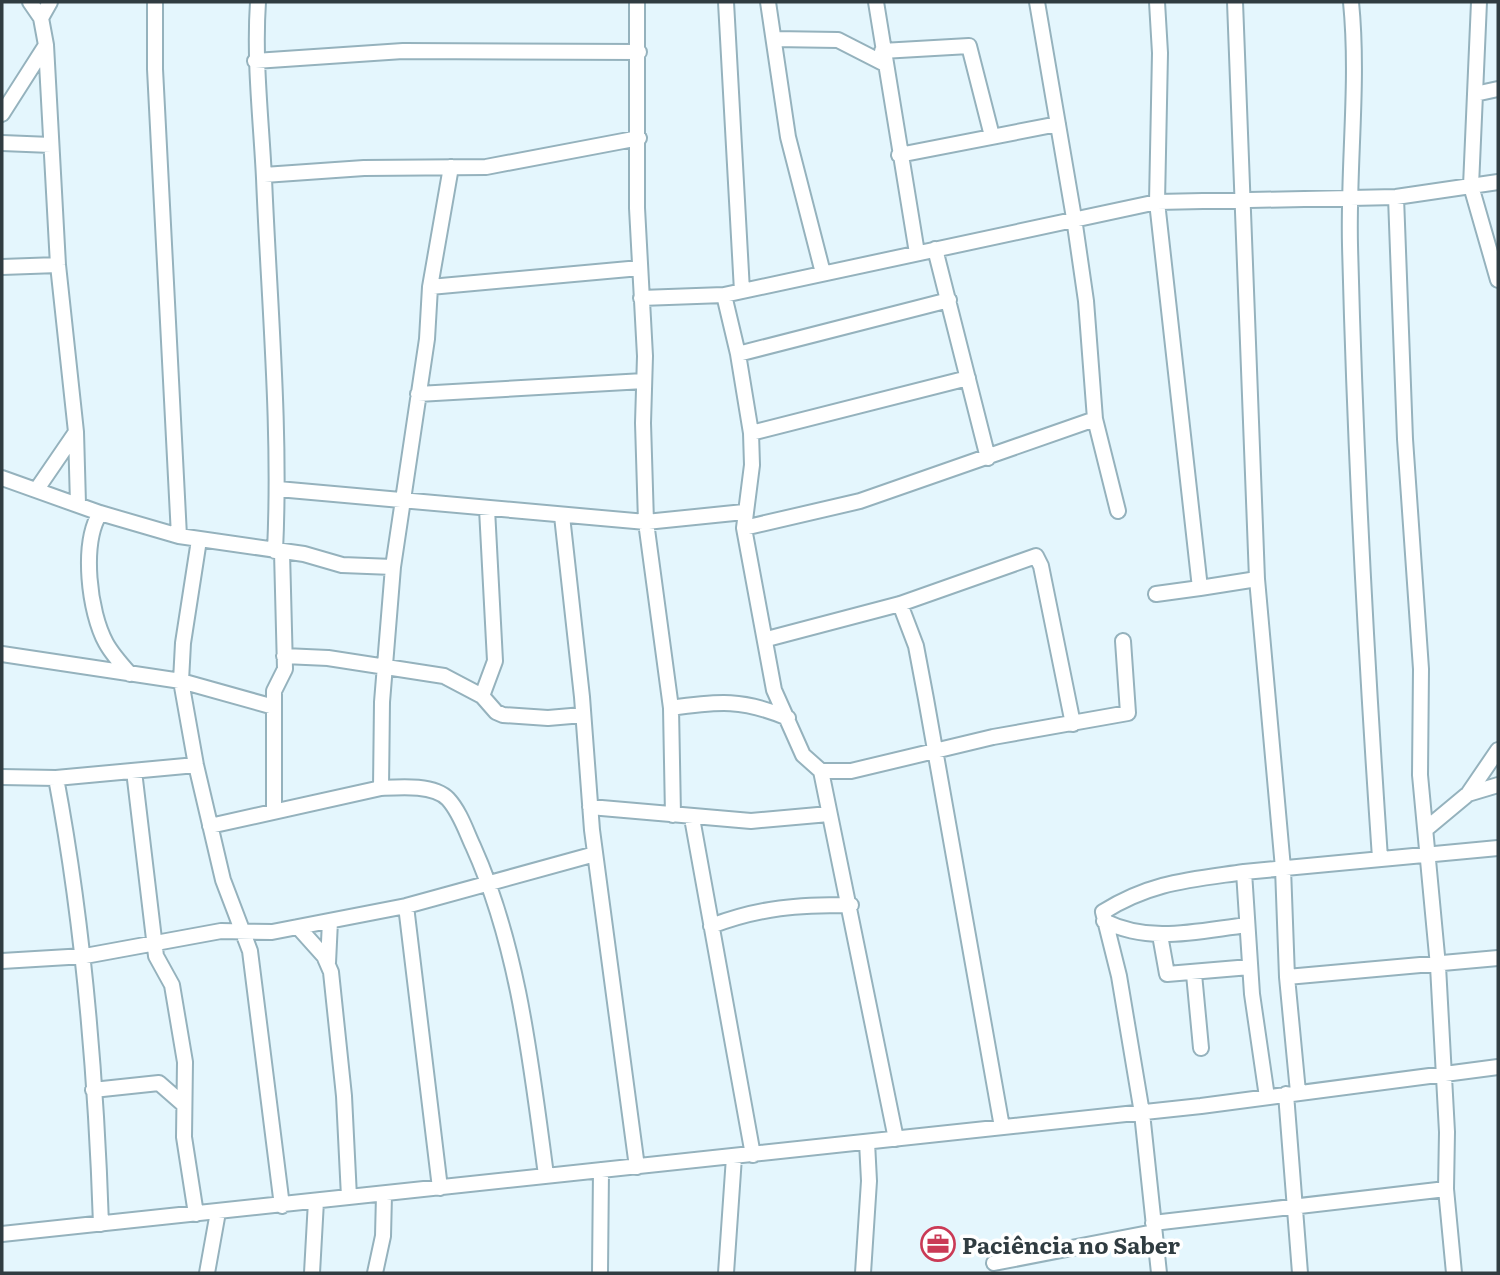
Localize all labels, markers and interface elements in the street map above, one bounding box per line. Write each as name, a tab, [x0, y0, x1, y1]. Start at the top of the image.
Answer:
office icon: Paciência no Saber	[919, 1225, 957, 1263]
place label: Paciência no Saber	[962, 1227, 1181, 1261]

